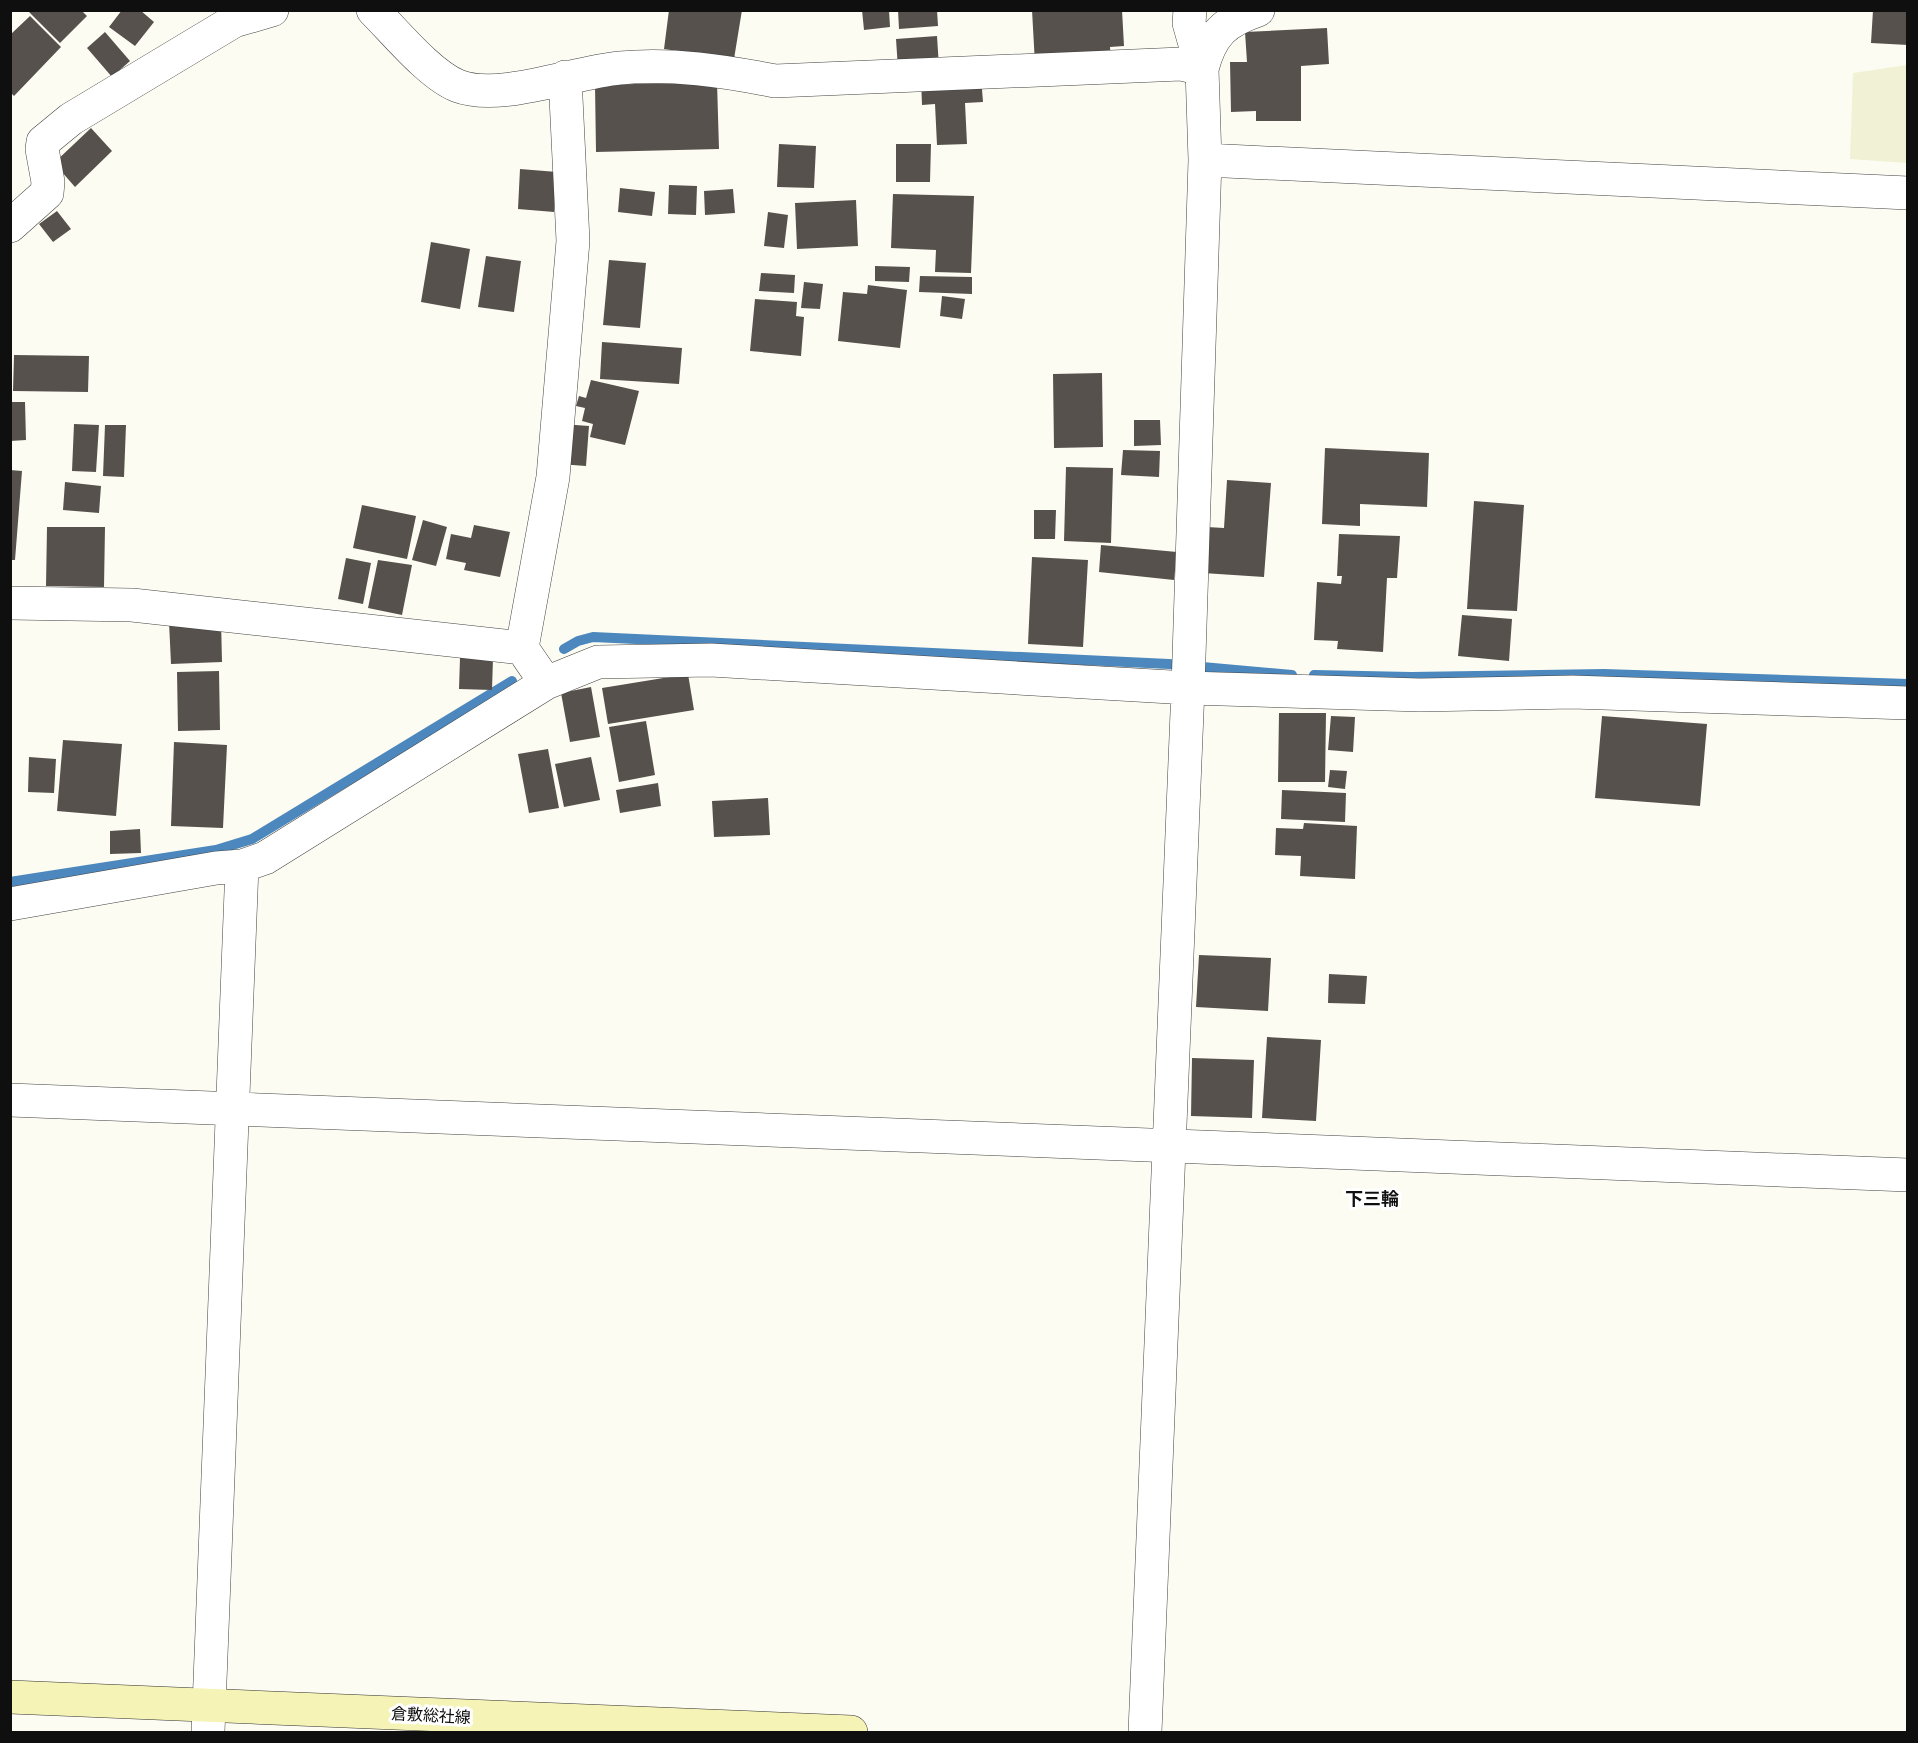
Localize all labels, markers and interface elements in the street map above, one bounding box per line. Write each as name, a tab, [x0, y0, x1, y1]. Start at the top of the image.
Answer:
district label: 下三輪	[1345, 1184, 1399, 1210]
street label: 倉敷総社線	[390, 1700, 472, 1728]

